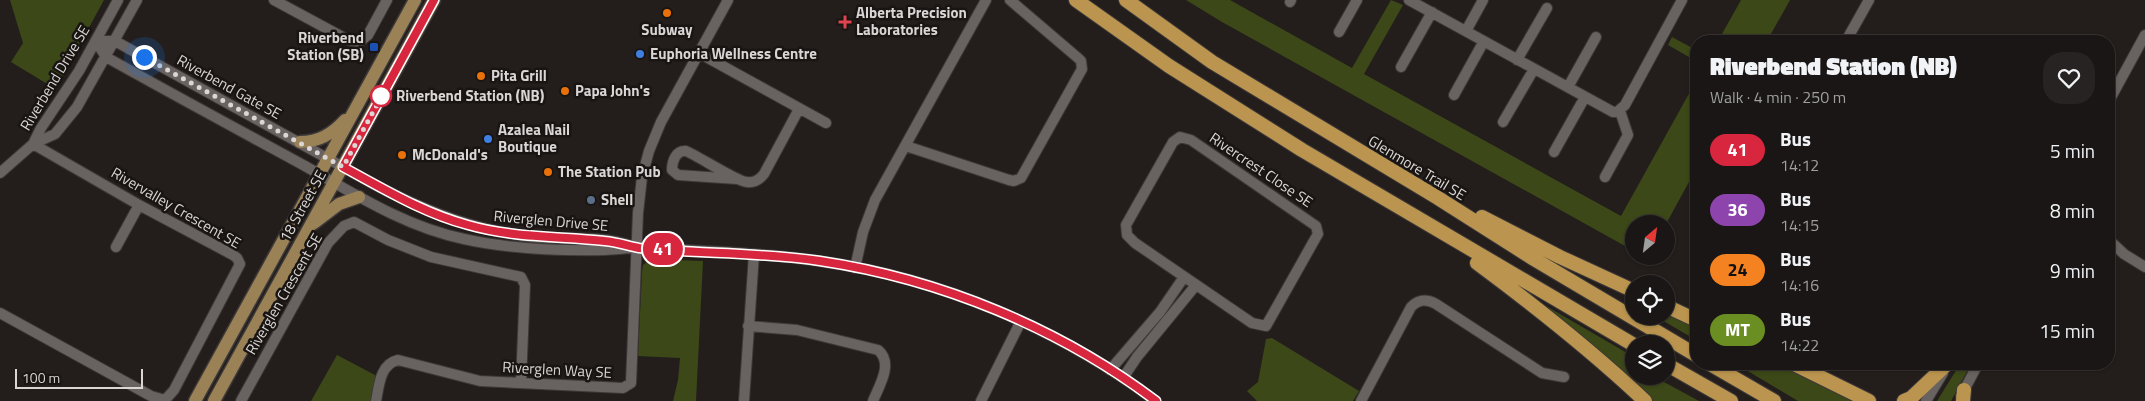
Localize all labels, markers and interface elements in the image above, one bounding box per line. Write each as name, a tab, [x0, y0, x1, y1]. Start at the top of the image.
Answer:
place label: Alberta Precision Laboratories	[856, 1, 967, 41]
marker: Subway	[661, 7, 673, 19]
marker: Alberta Precision Laboratories	[838, 15, 852, 29]
place label: Subway	[641, 18, 693, 41]
street label: Riverbend Drive SE	[14, 21, 95, 135]
place label: Riverbend Station (SB)	[287, 26, 364, 66]
marker: Riverbend Station (SB)	[368, 41, 380, 53]
place label: Euphoria Wellness Centre	[650, 42, 817, 65]
your location	[132, 45, 157, 70]
street label: Riverbend Gate SE	[173, 48, 286, 125]
marker: Euphoria Wellness Centre	[634, 48, 646, 60]
text: Riverbend Station (NB)	[1710, 48, 1957, 84]
button: heart	[2043, 52, 2095, 104]
place label: Pita Grill	[491, 64, 547, 87]
marker: Pita Grill	[475, 70, 487, 82]
place label: Papa John's	[575, 79, 650, 102]
place label: Riverbend Station (NB)	[396, 84, 545, 107]
marker: Riverbend Station (NB)	[370, 85, 392, 107]
marker: Papa John's	[559, 85, 571, 97]
text: Walk · 4 min · 250 m	[1710, 85, 1846, 109]
place label: Azalea Nail Boutique	[498, 118, 570, 158]
text: Bus	[1780, 124, 1811, 153]
street label: Rivercrest Close SE	[1205, 126, 1318, 213]
street label: Glenmore Trail SE	[1364, 129, 1471, 206]
marker: Azalea Nail Boutique	[482, 133, 494, 145]
text: 41	[1727, 136, 1748, 163]
text: 5 min	[2050, 136, 2095, 165]
place label: McDonald's	[412, 143, 488, 166]
marker: McDonald's	[396, 149, 408, 161]
text: 14:12	[1780, 153, 1819, 177]
place label: The Station Pub	[558, 160, 661, 183]
street label: Rivervalley Crescent SE	[107, 161, 245, 254]
street label: 18 Street SE	[273, 166, 332, 246]
marker: The Station Pub	[542, 166, 554, 178]
text: Bus	[1780, 184, 1811, 213]
place label: Shell	[601, 188, 633, 211]
marker: Shell	[585, 194, 597, 206]
text: 36	[1727, 196, 1748, 223]
text: 8 min	[2050, 196, 2095, 225]
street label: Riverglen Drive SE	[493, 204, 609, 237]
text: 14:15	[1780, 213, 1819, 237]
north arrow	[1625, 215, 1675, 265]
map controls	[1625, 215, 1675, 385]
street label: Riverglen Crescent SE	[239, 229, 328, 359]
line badge: 41	[640, 233, 686, 265]
text: 41	[653, 235, 673, 262]
text: Bus	[1780, 244, 1811, 273]
text: 24	[1727, 256, 1748, 283]
text: 9 min	[2050, 256, 2095, 285]
text: 14:16	[1780, 273, 1819, 297]
button: locate	[1625, 275, 1675, 325]
text: Bus	[1780, 304, 1811, 333]
text: MT	[1725, 316, 1750, 343]
text: 15 min	[2039, 316, 2095, 345]
text: 14:22	[1780, 333, 1819, 357]
button: layers	[1625, 335, 1675, 385]
street label: Riverglen Way SE	[502, 355, 612, 384]
scale bar	[15, 366, 142, 389]
text: 100 m	[22, 367, 60, 388]

